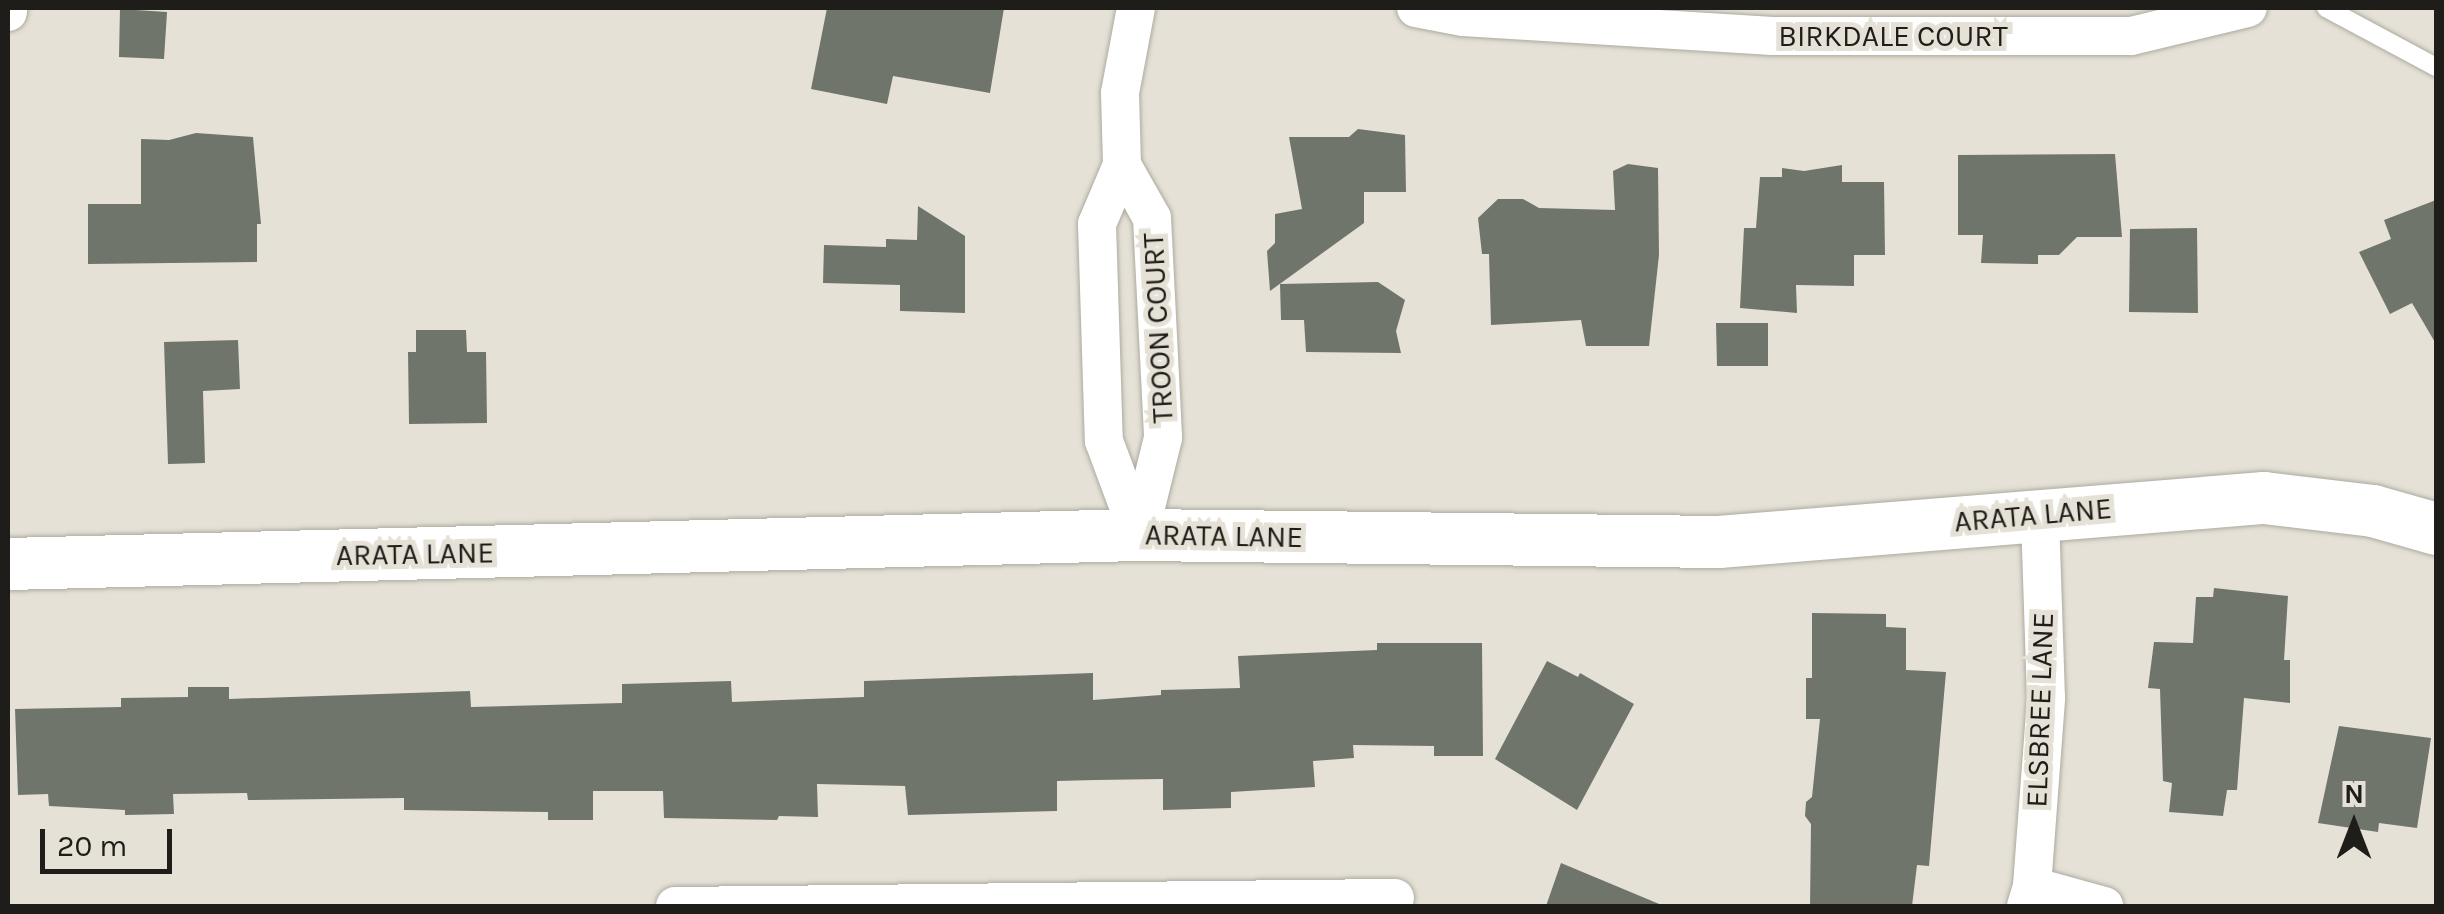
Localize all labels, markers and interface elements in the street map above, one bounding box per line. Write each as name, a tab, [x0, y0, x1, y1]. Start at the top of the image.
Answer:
street label: BIRKDALE COURT	[1778, 18, 2008, 54]
street label: TROON COURT	[1135, 232, 1181, 424]
street label: ARATA LANE	[1953, 490, 2113, 540]
street label: ARATA LANE	[1144, 517, 1304, 555]
street label: ARATA LANE	[335, 535, 495, 573]
street label: ELSBREE LANE	[2019, 612, 2061, 808]
north arrow	[2304, 774, 2404, 874]
text: N	[2344, 777, 2364, 810]
scale bar	[45, 809, 178, 871]
text: 20 m	[57, 828, 127, 864]

